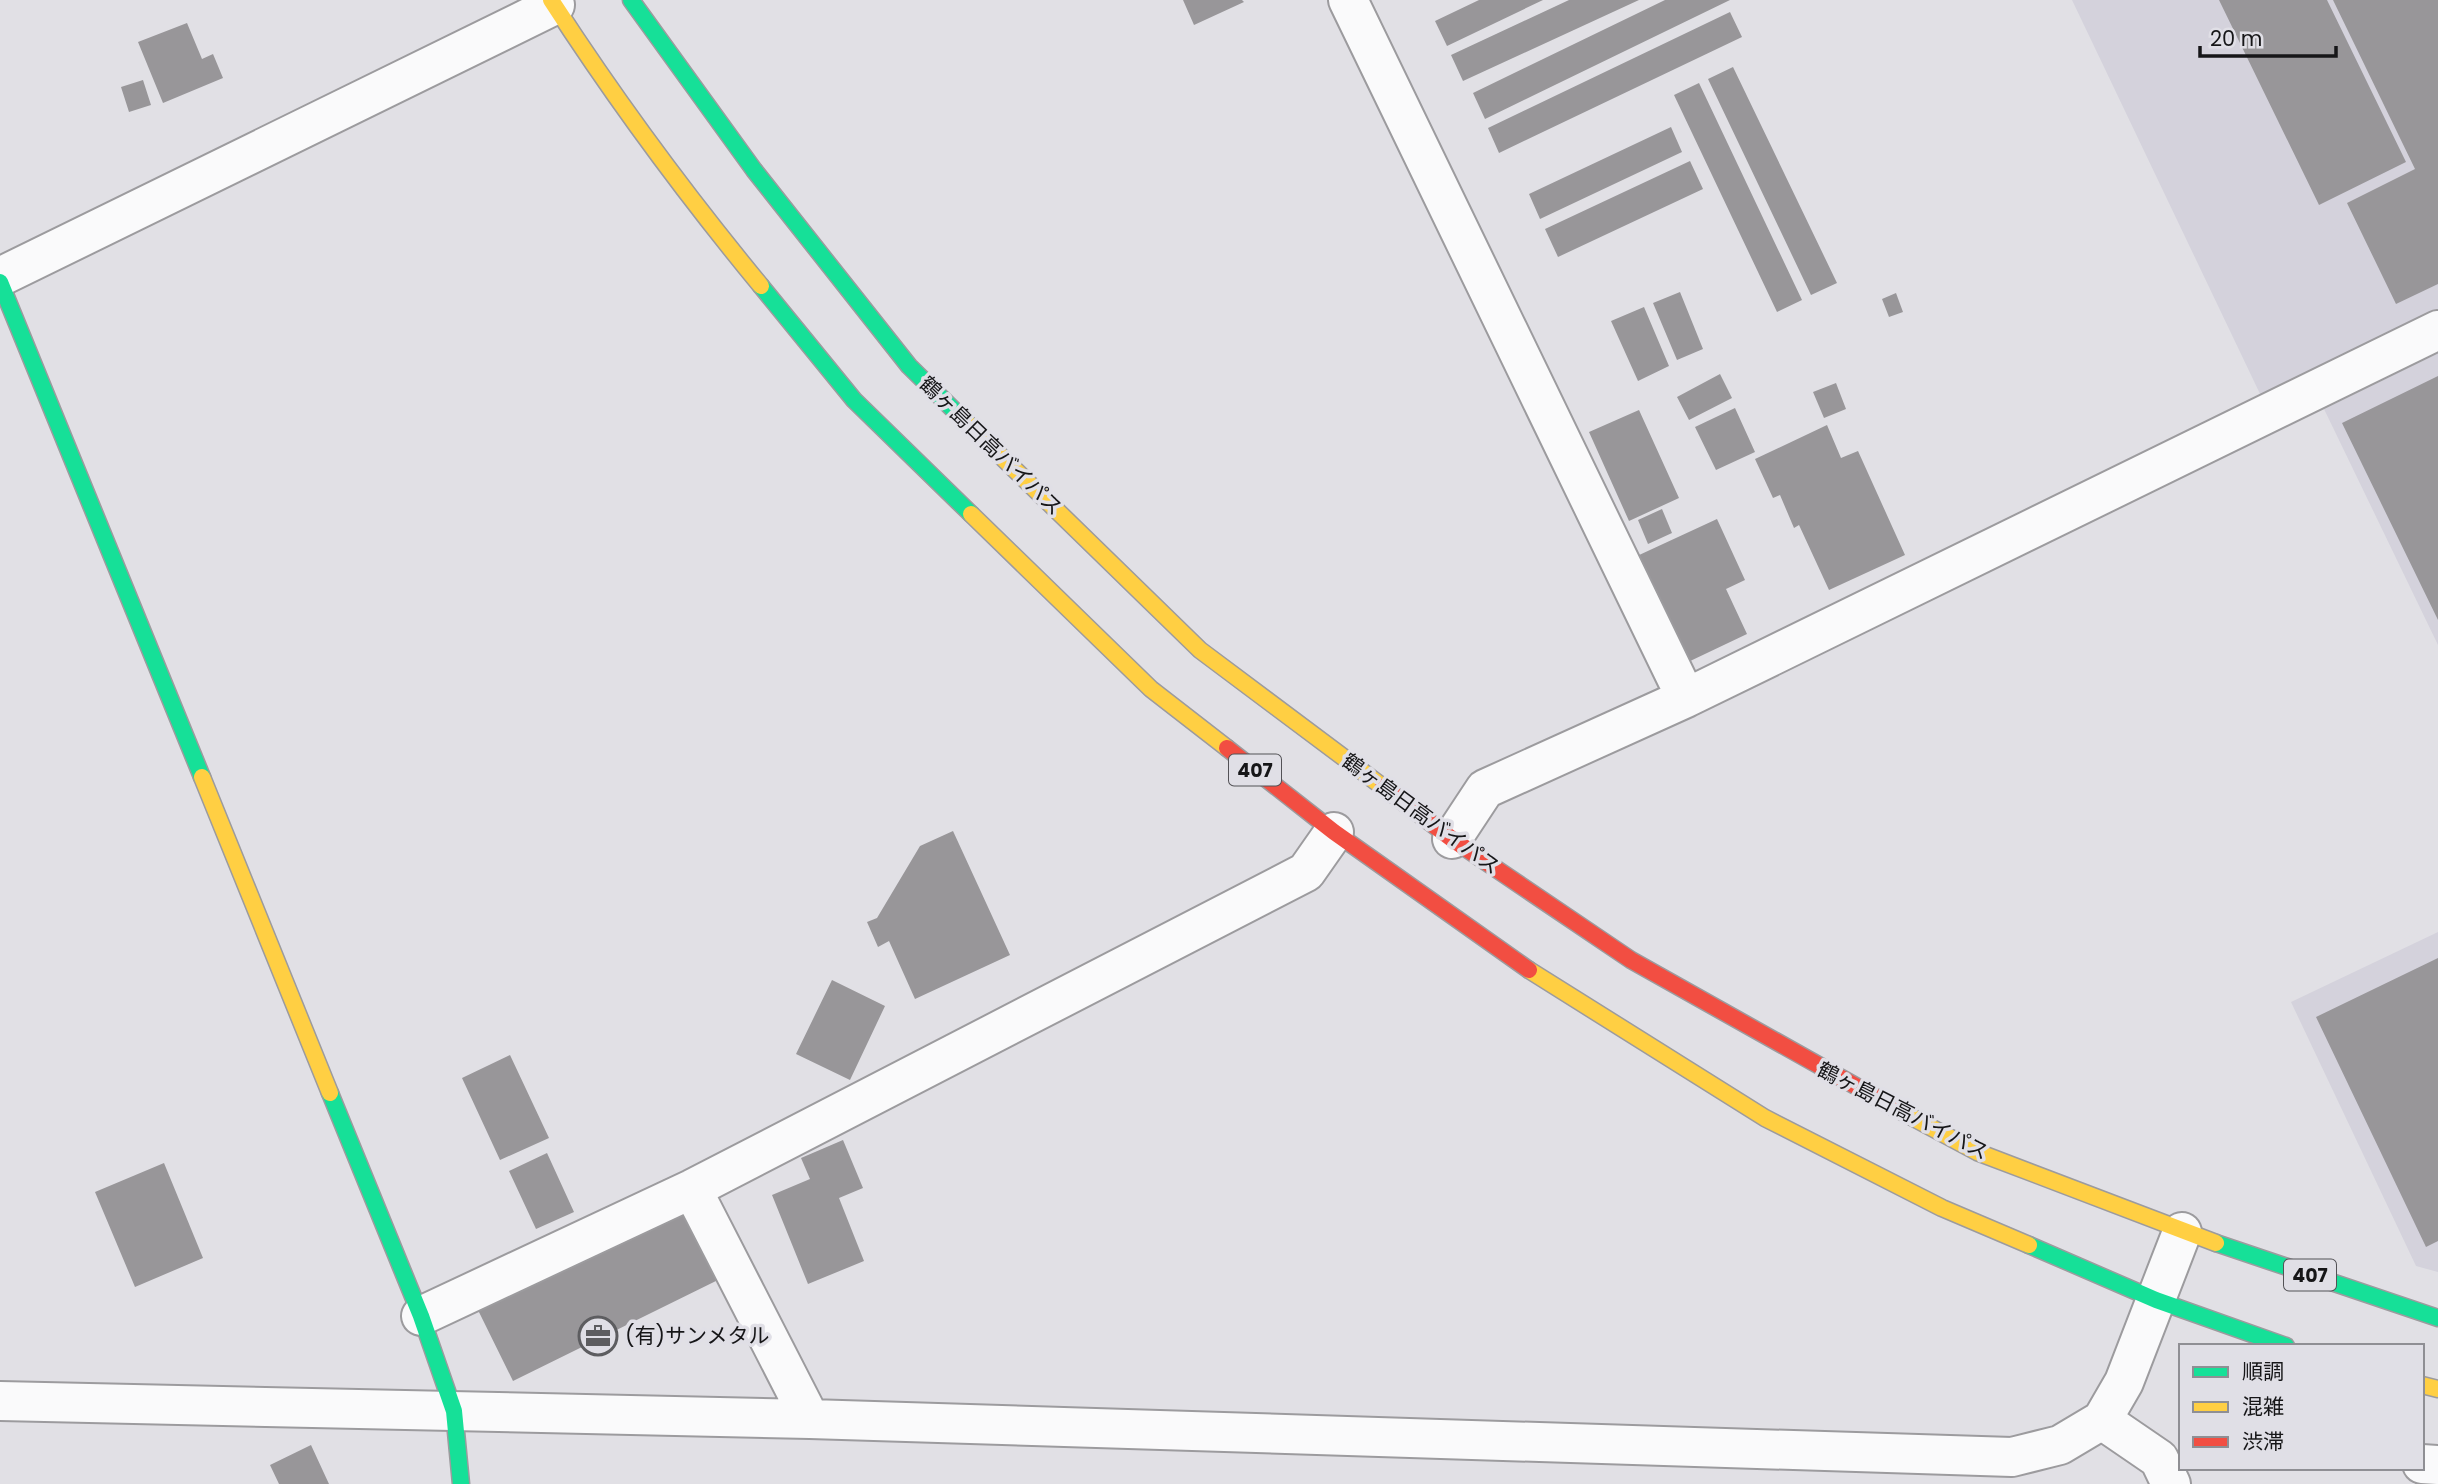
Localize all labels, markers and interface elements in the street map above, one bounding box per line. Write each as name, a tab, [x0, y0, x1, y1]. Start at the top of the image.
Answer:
scale bar	[2200, 14, 2336, 58]
text: 20 m	[2210, 24, 2263, 53]
street label: 鶴ヶ島日高バイパス	[913, 370, 1069, 522]
street label: 鶴ヶ島日高バイパス	[1336, 746, 1506, 881]
road number: 407	[1229, 754, 1281, 786]
street label: 鶴ヶ島日高バイパス	[1813, 1055, 1994, 1166]
road number: 407	[2284, 1260, 2336, 1290]
office icon: (有)サンメタル	[577, 1315, 619, 1357]
place label: (有)サンメタル	[625, 1321, 769, 1350]
legend	[2179, 1344, 2424, 1470]
text: 順調	[2242, 1357, 2284, 1386]
text: 混雑	[2242, 1392, 2284, 1421]
text: 渋滞	[2242, 1427, 2284, 1456]

